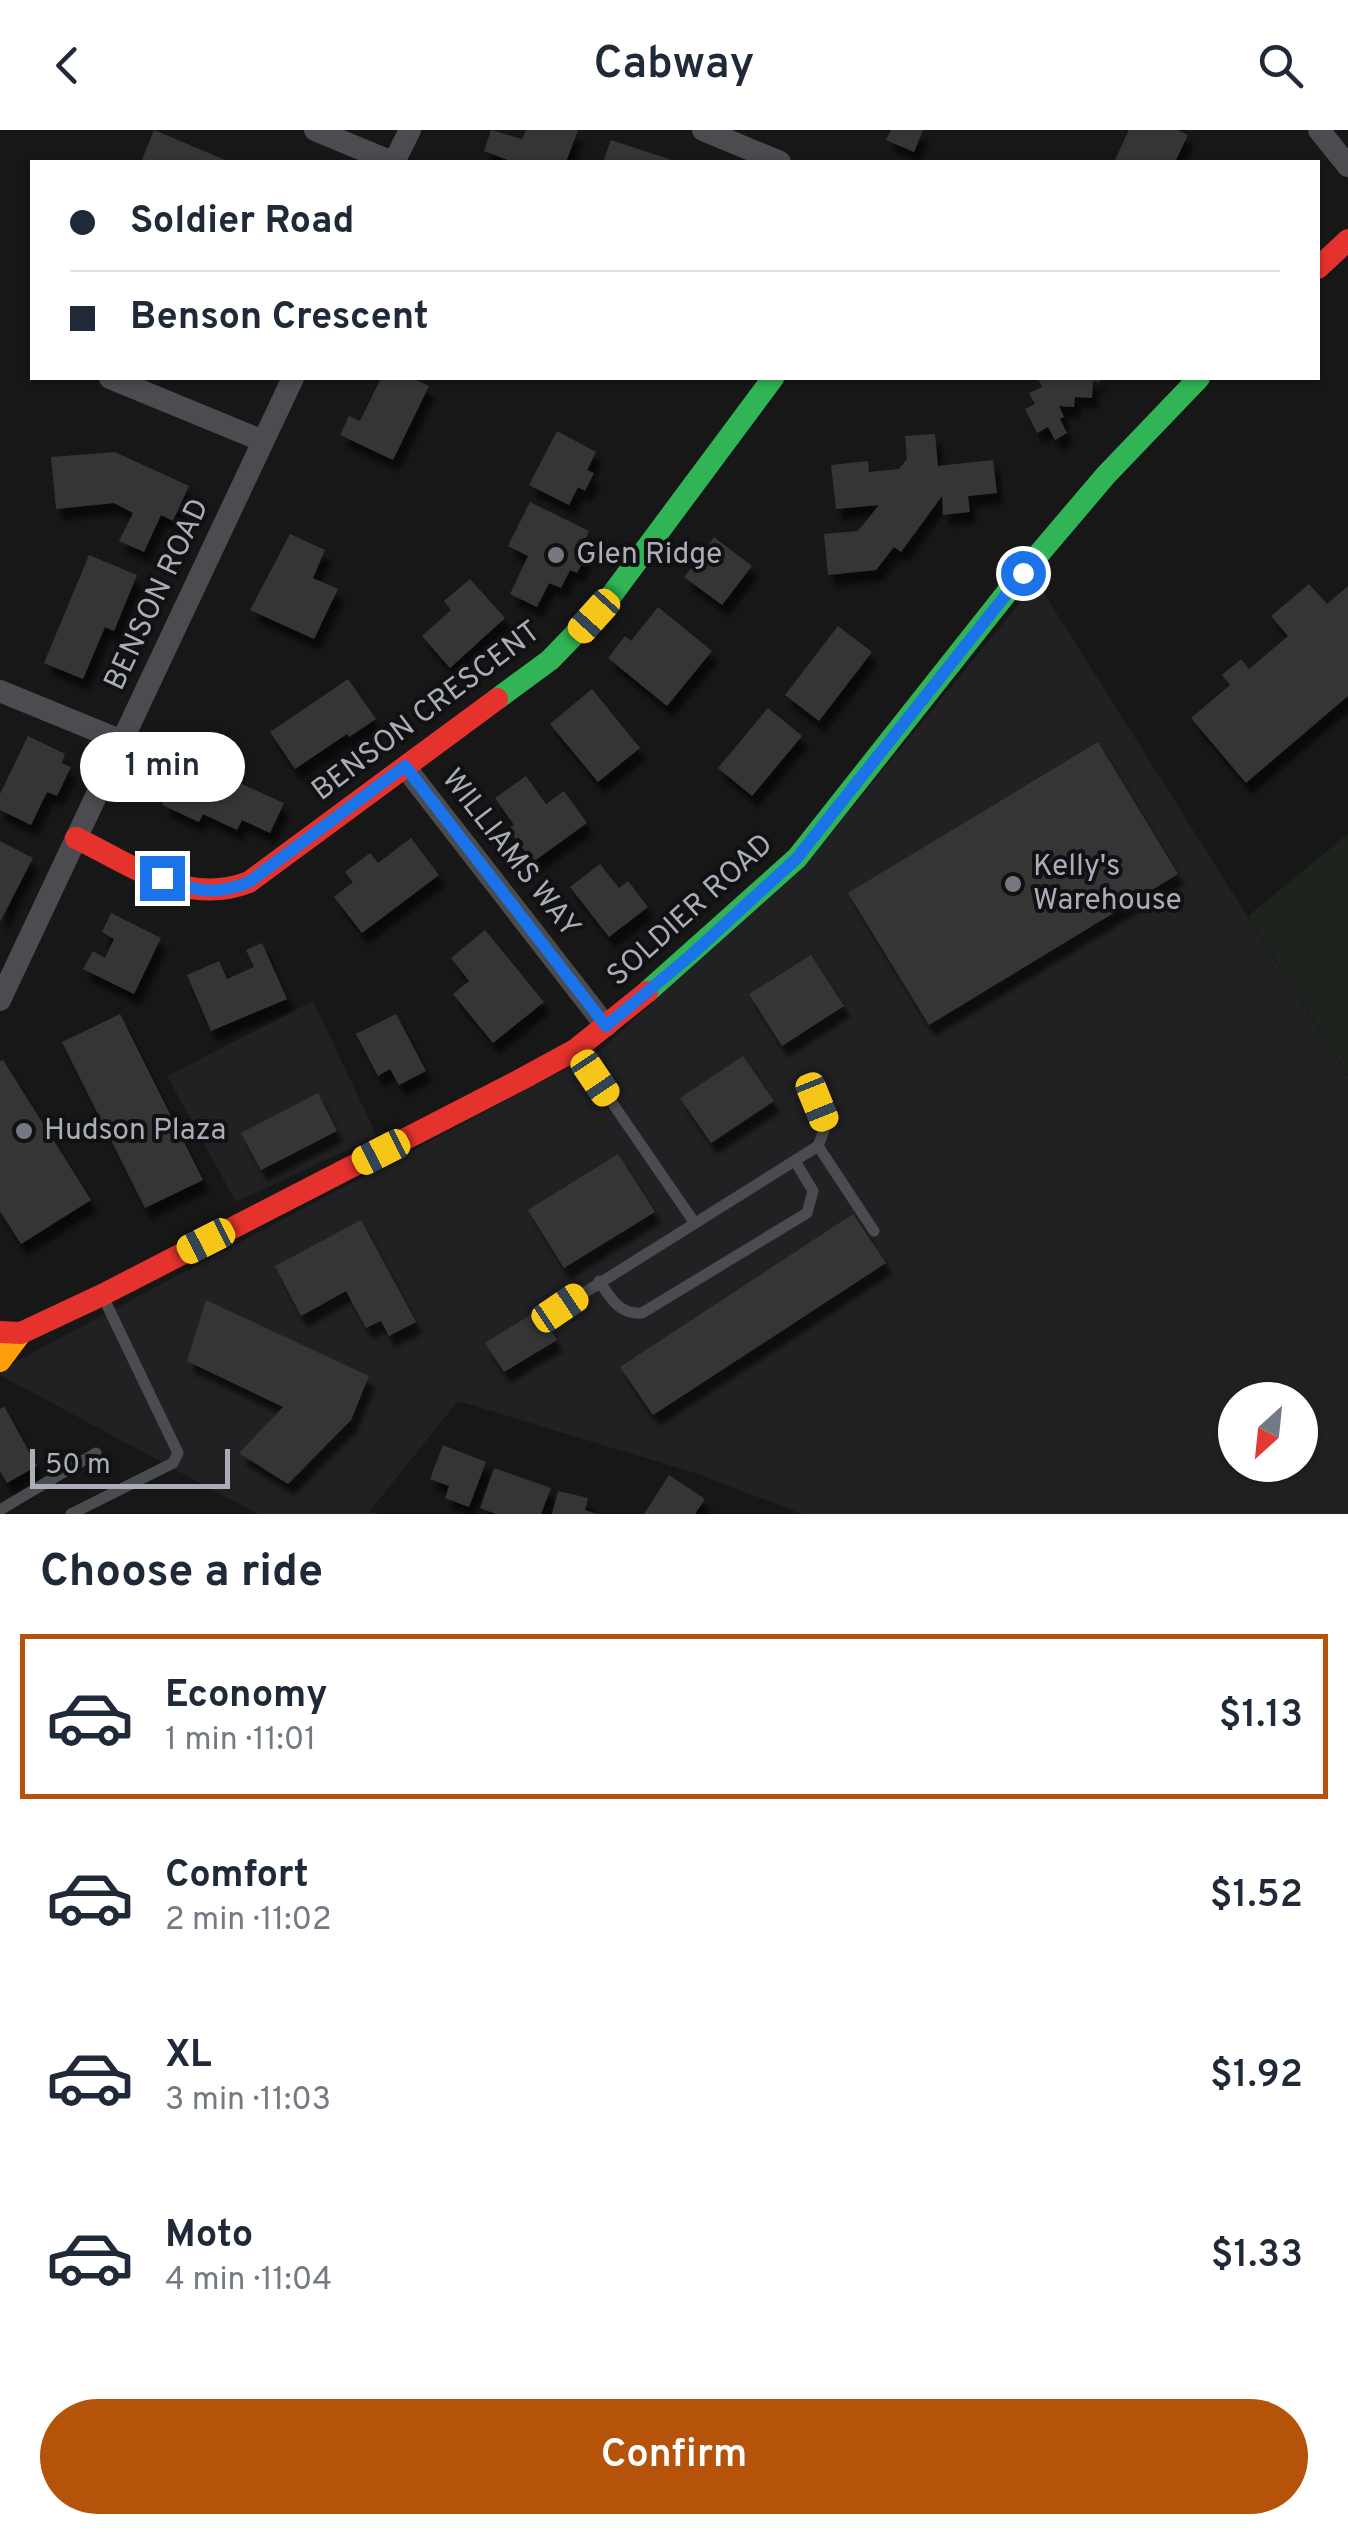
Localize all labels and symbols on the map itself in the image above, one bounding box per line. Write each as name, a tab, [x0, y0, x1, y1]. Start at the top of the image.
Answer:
street label: BENSON ROAD	[97, 493, 219, 697]
place label: Glen Ridge	[576, 537, 722, 574]
marker: Glen Ridge	[545, 544, 567, 566]
route start	[1001, 551, 1046, 596]
car	[563, 584, 625, 648]
street label: BENSON CRESCENT	[305, 614, 549, 810]
callout: 1 min	[80, 733, 244, 803]
street label: WILLIAMS WAY	[433, 762, 587, 946]
street label: SOLDIER ROAD	[600, 827, 782, 995]
place label: Kelly's Warehouse	[1033, 849, 1182, 920]
route end	[140, 856, 185, 901]
marker: Kelly's Warehouse	[1002, 873, 1024, 895]
car	[566, 1045, 624, 1111]
car	[792, 1069, 842, 1135]
place label: Hudson Plaza	[44, 1113, 226, 1150]
marker: Hudson Plaza	[13, 1120, 35, 1142]
car	[347, 1125, 415, 1179]
car	[172, 1214, 240, 1268]
car	[527, 1279, 593, 1337]
north arrow	[1218, 1382, 1318, 1482]
scale bar	[30, 1444, 230, 1488]

